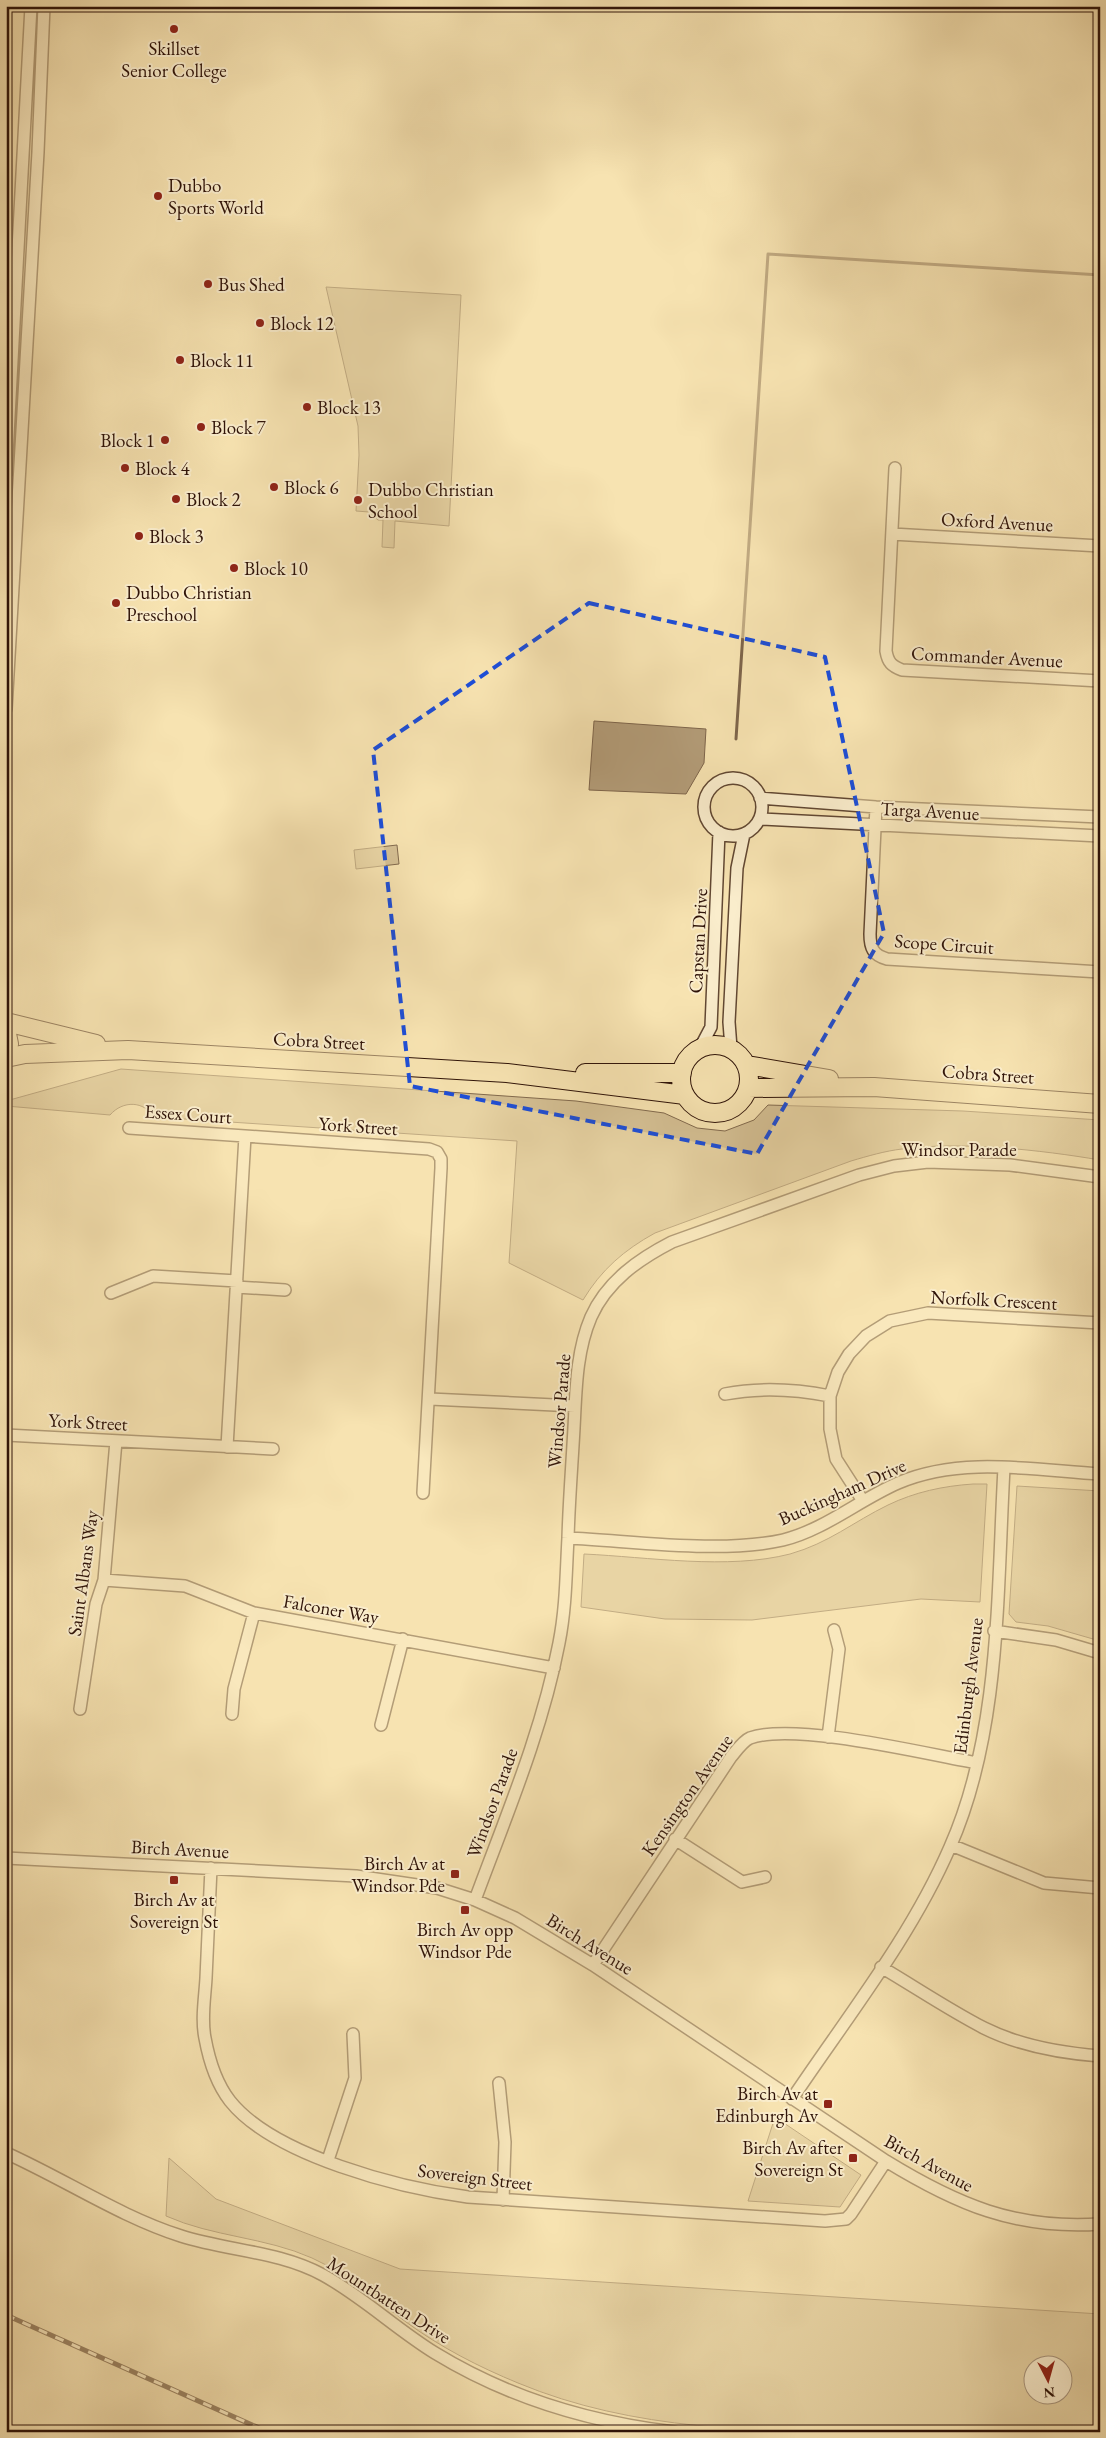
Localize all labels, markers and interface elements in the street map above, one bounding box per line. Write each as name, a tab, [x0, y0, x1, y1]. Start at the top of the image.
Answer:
marker: Skillset Senior College	[168, 23, 180, 35]
place label: Skillset Senior College	[121, 36, 227, 83]
place label: Dubbo Sports World	[168, 173, 264, 220]
marker: Dubbo Sports World	[152, 190, 164, 202]
place label: Bus Shed	[218, 272, 285, 297]
marker: Bus Shed	[202, 278, 214, 290]
place label: Block 12	[270, 311, 334, 336]
marker: Block 12	[254, 317, 266, 329]
place label: Block 11	[190, 348, 254, 373]
marker: Block 11	[174, 354, 186, 366]
place label: Block 13	[317, 395, 381, 420]
marker: Block 13	[301, 401, 313, 413]
place label: Block 7	[211, 415, 267, 440]
marker: Block 7	[195, 421, 207, 433]
place label: Block 1	[100, 428, 155, 453]
marker: Block 1	[159, 434, 171, 446]
place label: Block 4	[135, 456, 191, 481]
marker: Block 4	[119, 462, 131, 474]
place label: Block 6	[284, 475, 339, 500]
place label: Dubbo Christian School	[368, 477, 494, 524]
marker: Block 6	[268, 481, 280, 493]
place label: Block 2	[186, 487, 241, 512]
marker: Block 2	[170, 493, 182, 505]
marker: Dubbo Christian School	[352, 494, 364, 506]
street label: Oxford Avenue	[940, 507, 1054, 537]
place label: Block 3	[149, 524, 204, 549]
marker: Block 3	[133, 530, 145, 542]
place label: Block 10	[244, 556, 308, 581]
marker: Block 10	[228, 562, 240, 574]
place label: Dubbo Christian Preschool	[126, 580, 252, 627]
marker: Dubbo Christian Preschool	[110, 597, 122, 609]
street label: Commander Avenue	[911, 641, 1063, 673]
street label: Targa Avenue	[880, 796, 980, 826]
street label: Capstan Drive	[683, 888, 713, 994]
street label: Scope Circuit	[893, 928, 995, 960]
street label: Cobra Street	[272, 1026, 366, 1056]
street label: Cobra Street	[941, 1058, 1035, 1090]
street label: Essex Court	[144, 1098, 232, 1130]
street label: York Street	[318, 1111, 398, 1141]
street label: Windsor Parade	[901, 1137, 1017, 1162]
street label: Norfolk Crescent	[930, 1284, 1058, 1316]
street label: Windsor Parade	[542, 1353, 576, 1469]
street label: York Street	[48, 1407, 128, 1437]
street label: Buckingham Drive	[774, 1453, 910, 1531]
street label: Saint Albans Way	[62, 1508, 104, 1637]
street label: Falconer Way	[281, 1588, 382, 1630]
street label: Edinburgh Avenue	[947, 1616, 989, 1756]
street label: Kensington Avenue	[636, 1729, 738, 1861]
street label: Windsor Parade	[461, 1745, 523, 1861]
street label: Birch Avenue	[130, 1834, 230, 1864]
place label: Birch Av at Windsor Pde	[351, 1851, 445, 1898]
marker: Birch Av at Windsor Pde	[449, 1868, 461, 1880]
marker: Birch Av at Sovereign St	[168, 1874, 180, 1886]
place label: Birch Av at Sovereign St	[130, 1887, 218, 1934]
marker: Birch Av opp Windsor Pde	[459, 1904, 471, 1916]
street label: Birch Avenue	[542, 1907, 638, 1981]
place label: Birch Av opp Windsor Pde	[417, 1917, 513, 1964]
place label: Birch Av at Edinburgh Av	[715, 2081, 819, 2128]
marker: Birch Av at Edinburgh Av	[822, 2098, 834, 2110]
street label: Birch Avenue	[880, 2128, 978, 2198]
place label: Birch Av after Sovereign St	[742, 2135, 844, 2182]
marker: Birch Av after Sovereign St	[847, 2152, 859, 2164]
street label: Sovereign Street	[416, 2158, 534, 2196]
street label: Mountbatten Drive	[322, 2251, 456, 2349]
north arrow	[1024, 2356, 1074, 2406]
text: N	[1042, 2383, 1056, 2403]

